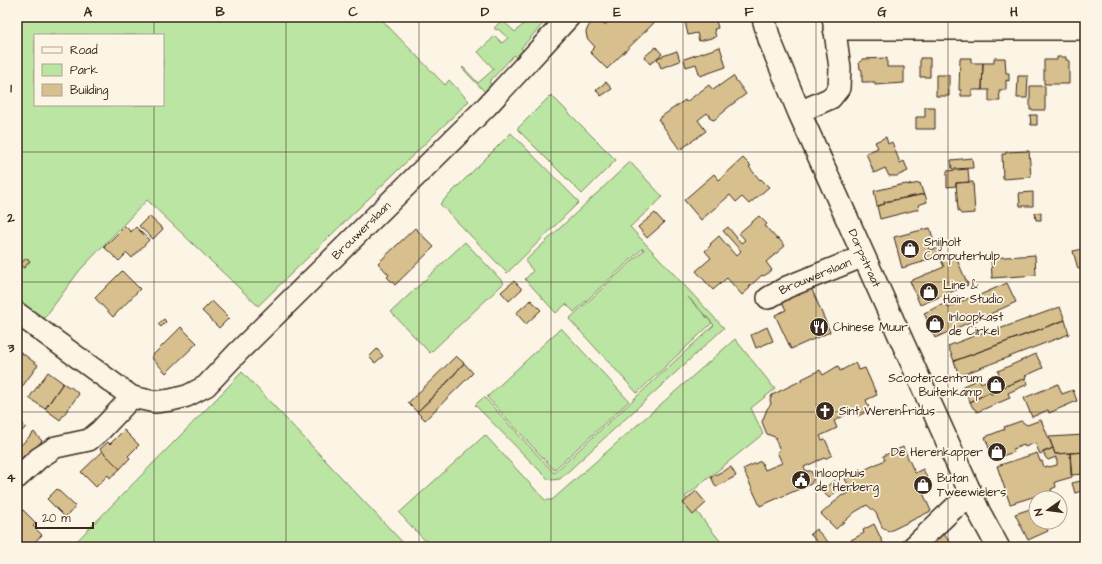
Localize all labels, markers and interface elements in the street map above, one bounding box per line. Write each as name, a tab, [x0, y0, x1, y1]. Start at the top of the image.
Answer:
text: A	[84, 3, 93, 21]
text: B	[215, 3, 225, 21]
text: C	[348, 3, 358, 21]
text: D	[481, 3, 490, 21]
text: E	[613, 3, 621, 21]
text: F	[744, 3, 754, 21]
text: G	[877, 3, 887, 21]
text: H	[1010, 3, 1018, 21]
legend	[34, 34, 164, 106]
text: Road	[70, 42, 98, 59]
text: Park	[70, 62, 98, 79]
text: 1	[10, 79, 12, 97]
text: Building	[70, 82, 108, 100]
street label: Brouwerslaan	[328, 198, 395, 264]
text: 2	[6, 209, 15, 227]
street label: Dorpstraat	[844, 226, 885, 290]
place label: Snijholt Computerhulp	[924, 234, 1000, 265]
shop icon: Snijholt Computerhulp	[899, 238, 921, 260]
street label: Brouwerslaan	[776, 254, 854, 299]
place label: Line & Hair Studio	[943, 277, 1003, 308]
shop icon: Line & Hair Studio	[918, 281, 940, 303]
place label: Inloopkast de Cirkel	[949, 309, 1003, 340]
shop icon: Inloopkast de Cirkel	[924, 313, 946, 335]
restaurant icon: Chinese Muur	[808, 316, 830, 338]
place label: Chinese Muur	[833, 319, 908, 336]
text: 3	[7, 339, 15, 357]
place label: Scootercentrum Buitenkamp	[888, 370, 983, 401]
shop icon: Scootercentrum Buitenkamp	[985, 374, 1007, 396]
church icon: Sint Werenfridus	[814, 400, 836, 422]
place label: Sint Werenfridus	[839, 403, 935, 420]
shop icon: De Herenkapper	[986, 441, 1008, 463]
place label: De Herenkapper	[891, 444, 983, 461]
place label: Inloophuis de Herberg	[815, 465, 879, 497]
text: 4	[7, 469, 16, 487]
public building icon: Inloophuis de Herberg	[790, 469, 812, 491]
place label: Butan Tweewielers	[937, 470, 1006, 501]
shop icon: Butan Tweewielers	[912, 474, 934, 496]
north arrow	[1028, 490, 1068, 530]
scale bar	[36, 504, 93, 530]
text: N	[1031, 507, 1047, 517]
text: 20 m	[42, 510, 71, 527]

